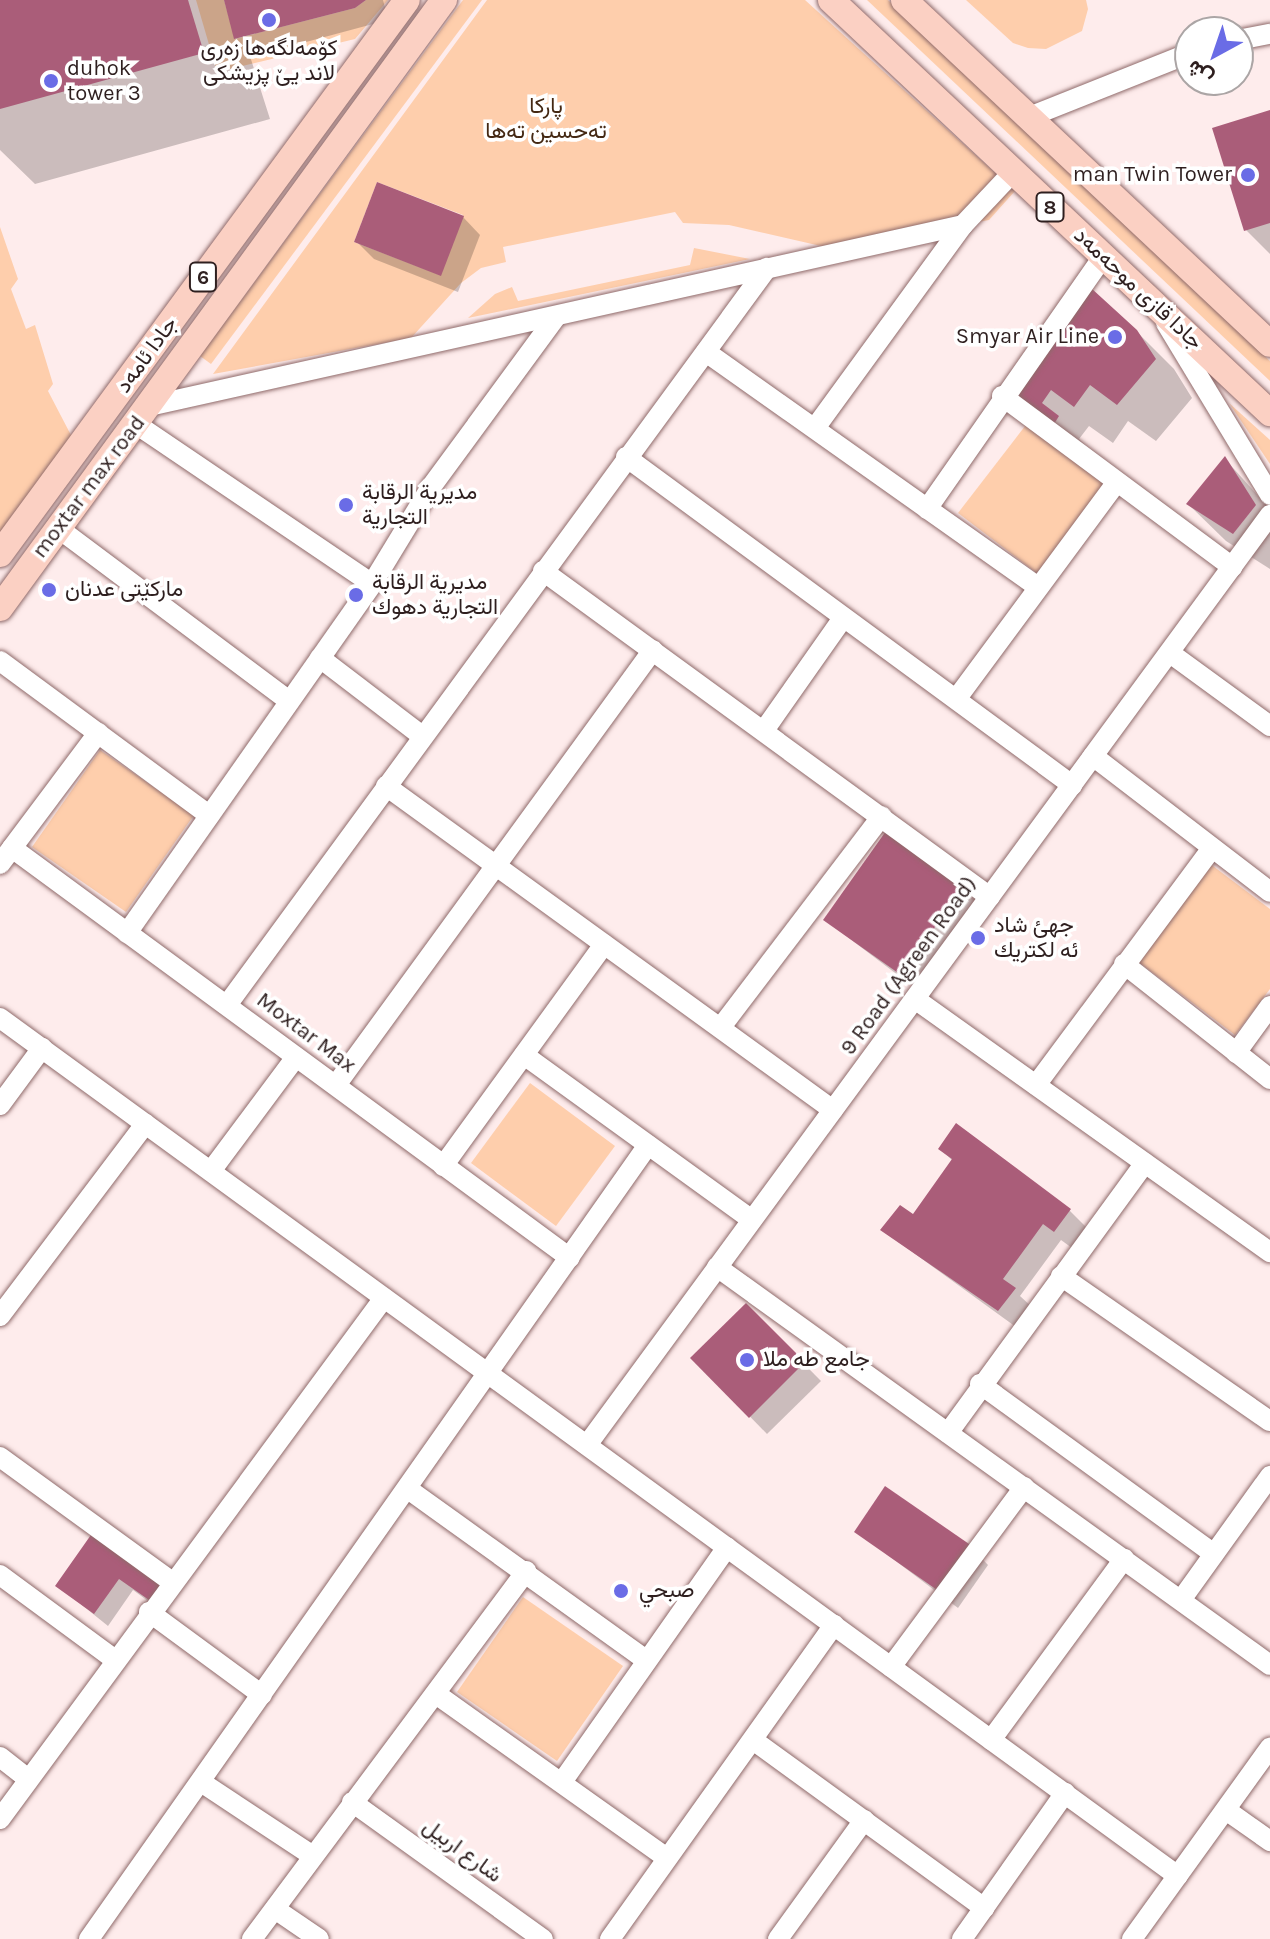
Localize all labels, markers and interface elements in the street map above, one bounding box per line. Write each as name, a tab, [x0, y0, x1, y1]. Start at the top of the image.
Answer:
marker: کۆمه‌لگه‌ها زه‌ری لاند یێ پزیشکی	[258, 9, 280, 31]
north arrow	[1174, 16, 1254, 96]
place label: کۆمه‌لگه‌ها زه‌ری لاند یێ پزیشکی	[200, 35, 338, 86]
text: ش	[1181, 54, 1218, 91]
place label: duhok tower 3	[67, 55, 141, 106]
marker: duhok tower 3	[42, 72, 60, 90]
park label: پارکا تەحسین تەها	[485, 93, 607, 144]
place label: man Twin Tower	[1073, 162, 1232, 188]
marker: man Twin Tower	[1239, 166, 1257, 184]
road number: 8	[1034, 191, 1066, 223]
street label: جادا قازی موحەمەد	[1068, 222, 1208, 356]
road number: 6	[187, 261, 219, 293]
street label: جادا ئامەد	[111, 312, 183, 398]
place label: Smyar Air Line	[956, 324, 1099, 350]
marker: Smyar Air Line	[1106, 328, 1124, 346]
street label: moxtar max road	[27, 410, 151, 564]
place label: مديرية الرقابة التجارية	[362, 479, 477, 530]
marker: مديرية الرقابة التجارية	[337, 496, 355, 514]
place label: مديرية الرقابة التجارية دهوك	[372, 569, 498, 620]
place label: مارکێتی عدنان	[65, 577, 183, 603]
marker: مارکێتی عدنان	[40, 581, 58, 599]
marker: مديرية الرقابة التجارية دهوك	[347, 586, 365, 604]
street label: 9 Road (Agreen Road)	[835, 872, 983, 1060]
place label: جهئ شاد ئه لكتريك	[994, 912, 1078, 964]
marker: جهئ شاد ئه لكتريك	[969, 929, 987, 947]
street label: Moxtar Max	[251, 987, 361, 1079]
place label: جامع طه ملا	[763, 1347, 870, 1373]
marker: جامع طه ملا	[738, 1351, 756, 1369]
place label: صبحي	[639, 1578, 694, 1604]
marker: صبحي	[610, 1580, 632, 1602]
street label: شارع اربيل	[417, 1813, 507, 1889]

